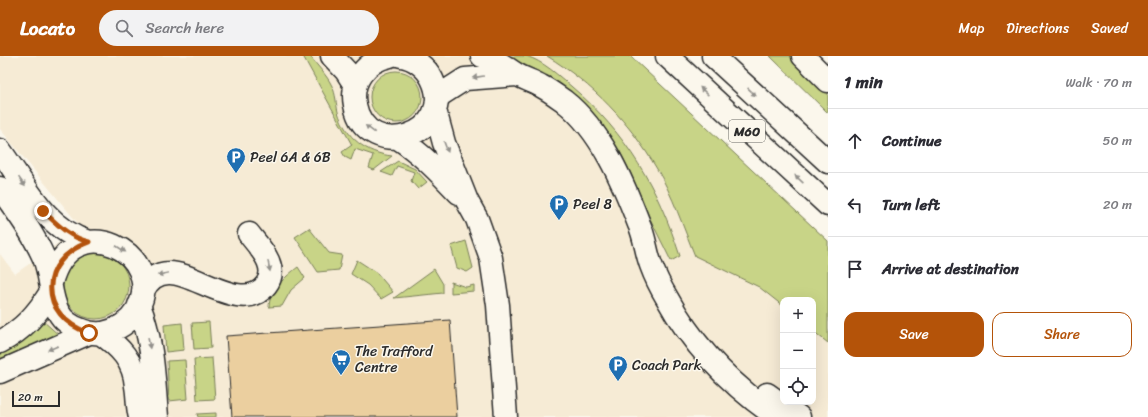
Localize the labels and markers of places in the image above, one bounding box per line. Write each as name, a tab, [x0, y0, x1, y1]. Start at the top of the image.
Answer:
place label: Peel 6A & 6B	[250, 145, 331, 170]
parking icon: Peel 6A & 6B	[225, 146, 247, 174]
place label: Peel 8	[573, 192, 613, 217]
parking icon: Peel 8	[548, 193, 570, 221]
place label: The Trafford Centre	[355, 339, 434, 380]
supermarket icon: The Trafford Centre	[330, 348, 352, 376]
place label: Coach Park	[632, 353, 702, 378]
parking icon: Coach Park	[607, 354, 629, 382]

